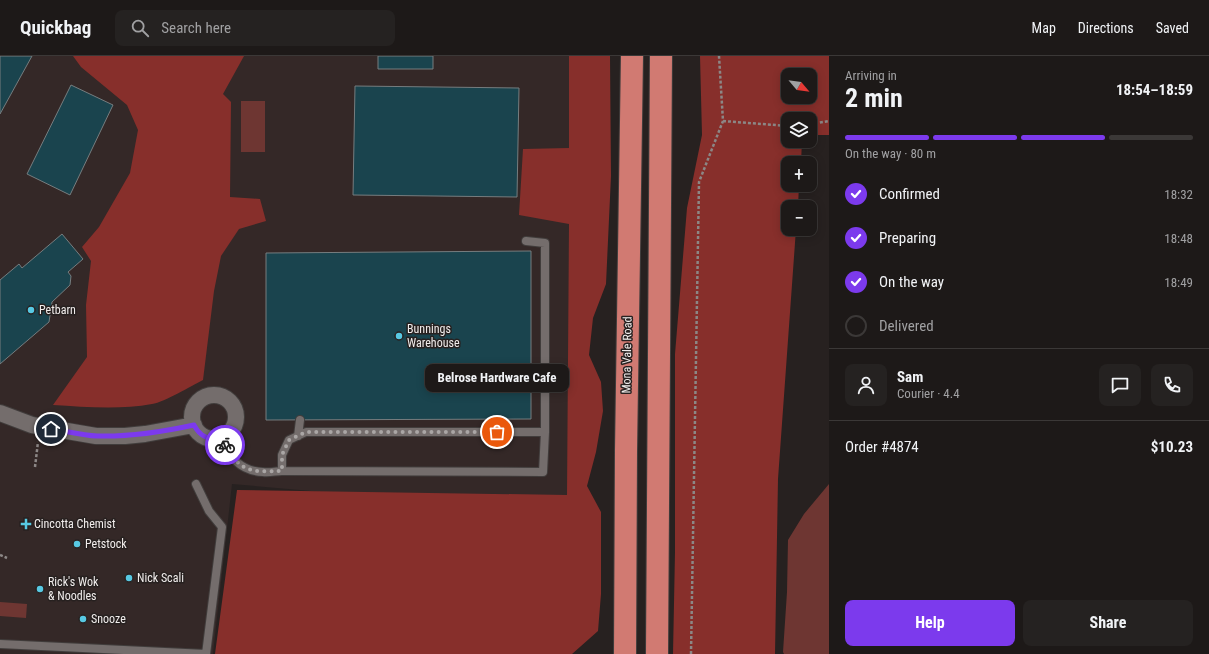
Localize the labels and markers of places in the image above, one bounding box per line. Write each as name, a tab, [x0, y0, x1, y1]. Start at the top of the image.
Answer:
place label: Petbarn	[39, 303, 76, 317]
marker: Petbarn	[26, 305, 36, 315]
place label: Bunnings Warehouse	[407, 322, 460, 350]
marker: Bunnings Warehouse	[394, 331, 404, 341]
callout: Belrose Hardware Cafe	[425, 364, 569, 392]
pin	[34, 412, 68, 446]
pin	[480, 415, 514, 449]
place label: Cincotta Chemist	[34, 517, 116, 531]
marker: Cincotta Chemist	[21, 519, 31, 529]
place label: Petstock	[85, 537, 127, 551]
marker: Petstock	[72, 539, 82, 549]
place label: Nick Scali	[137, 571, 184, 585]
marker: Nick Scali	[124, 573, 134, 583]
place label: Rick's Wok & Noodles	[48, 575, 99, 603]
marker: Rick's Wok & Noodles	[35, 584, 45, 594]
place label: Snooze	[91, 612, 126, 626]
marker: Snooze	[78, 614, 88, 624]

